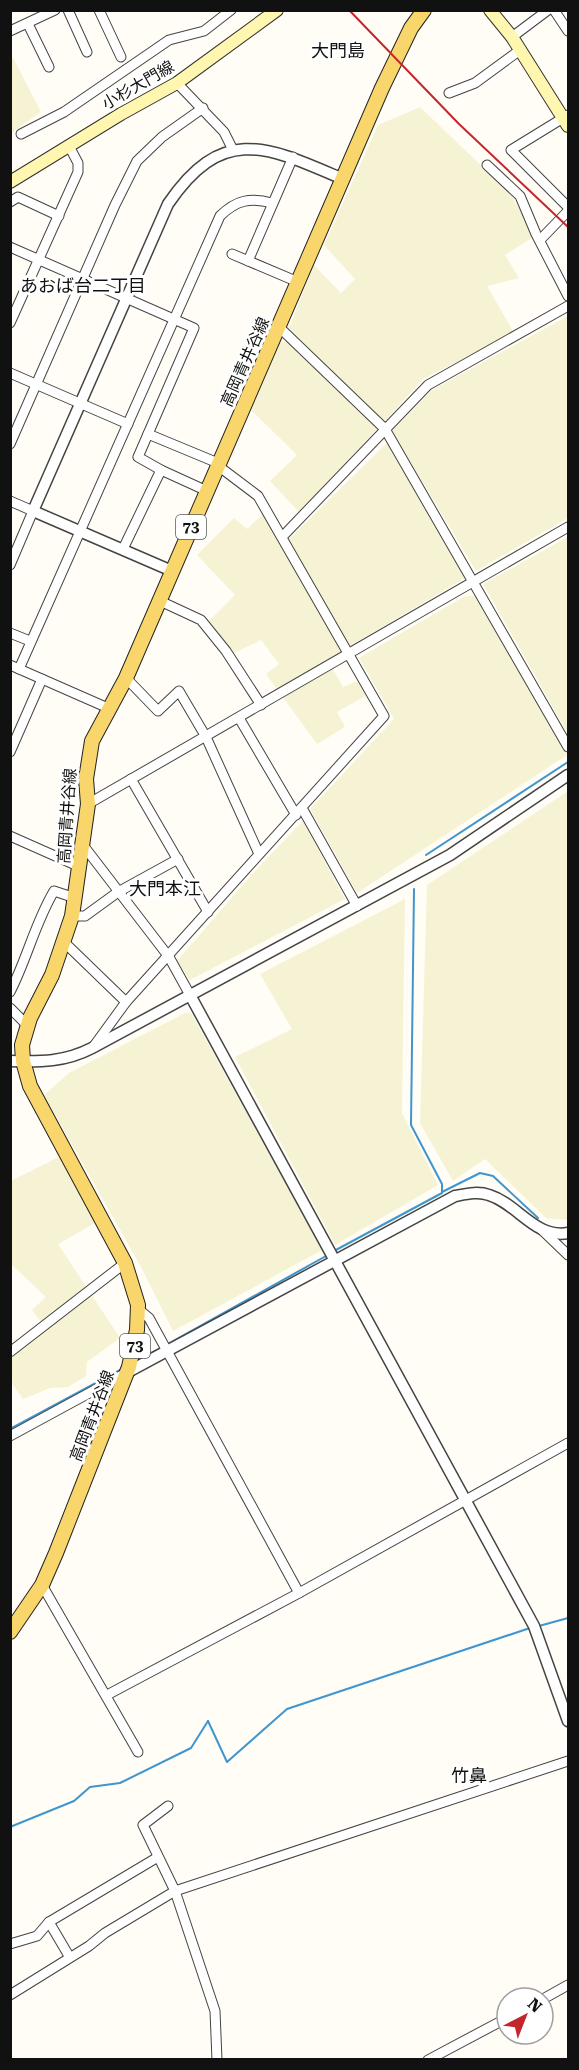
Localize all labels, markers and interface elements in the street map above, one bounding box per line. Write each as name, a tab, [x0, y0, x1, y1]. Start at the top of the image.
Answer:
district label: 大門島	[311, 40, 365, 61]
street label: 小杉大門線	[99, 57, 177, 113]
district label: あおば台二丁目	[20, 275, 146, 296]
street label: 高岡青井谷線	[217, 314, 273, 410]
road number: 73	[176, 515, 206, 539]
street label: 高岡青井谷線	[54, 767, 80, 865]
district label: 大門本江	[129, 878, 201, 899]
road number: 73	[120, 1334, 150, 1358]
street label: 高岡青井谷線	[66, 1368, 118, 1464]
district label: 竹鼻	[451, 1765, 487, 1786]
north arrow	[495, 1986, 555, 2046]
text: N	[524, 1994, 546, 2016]

